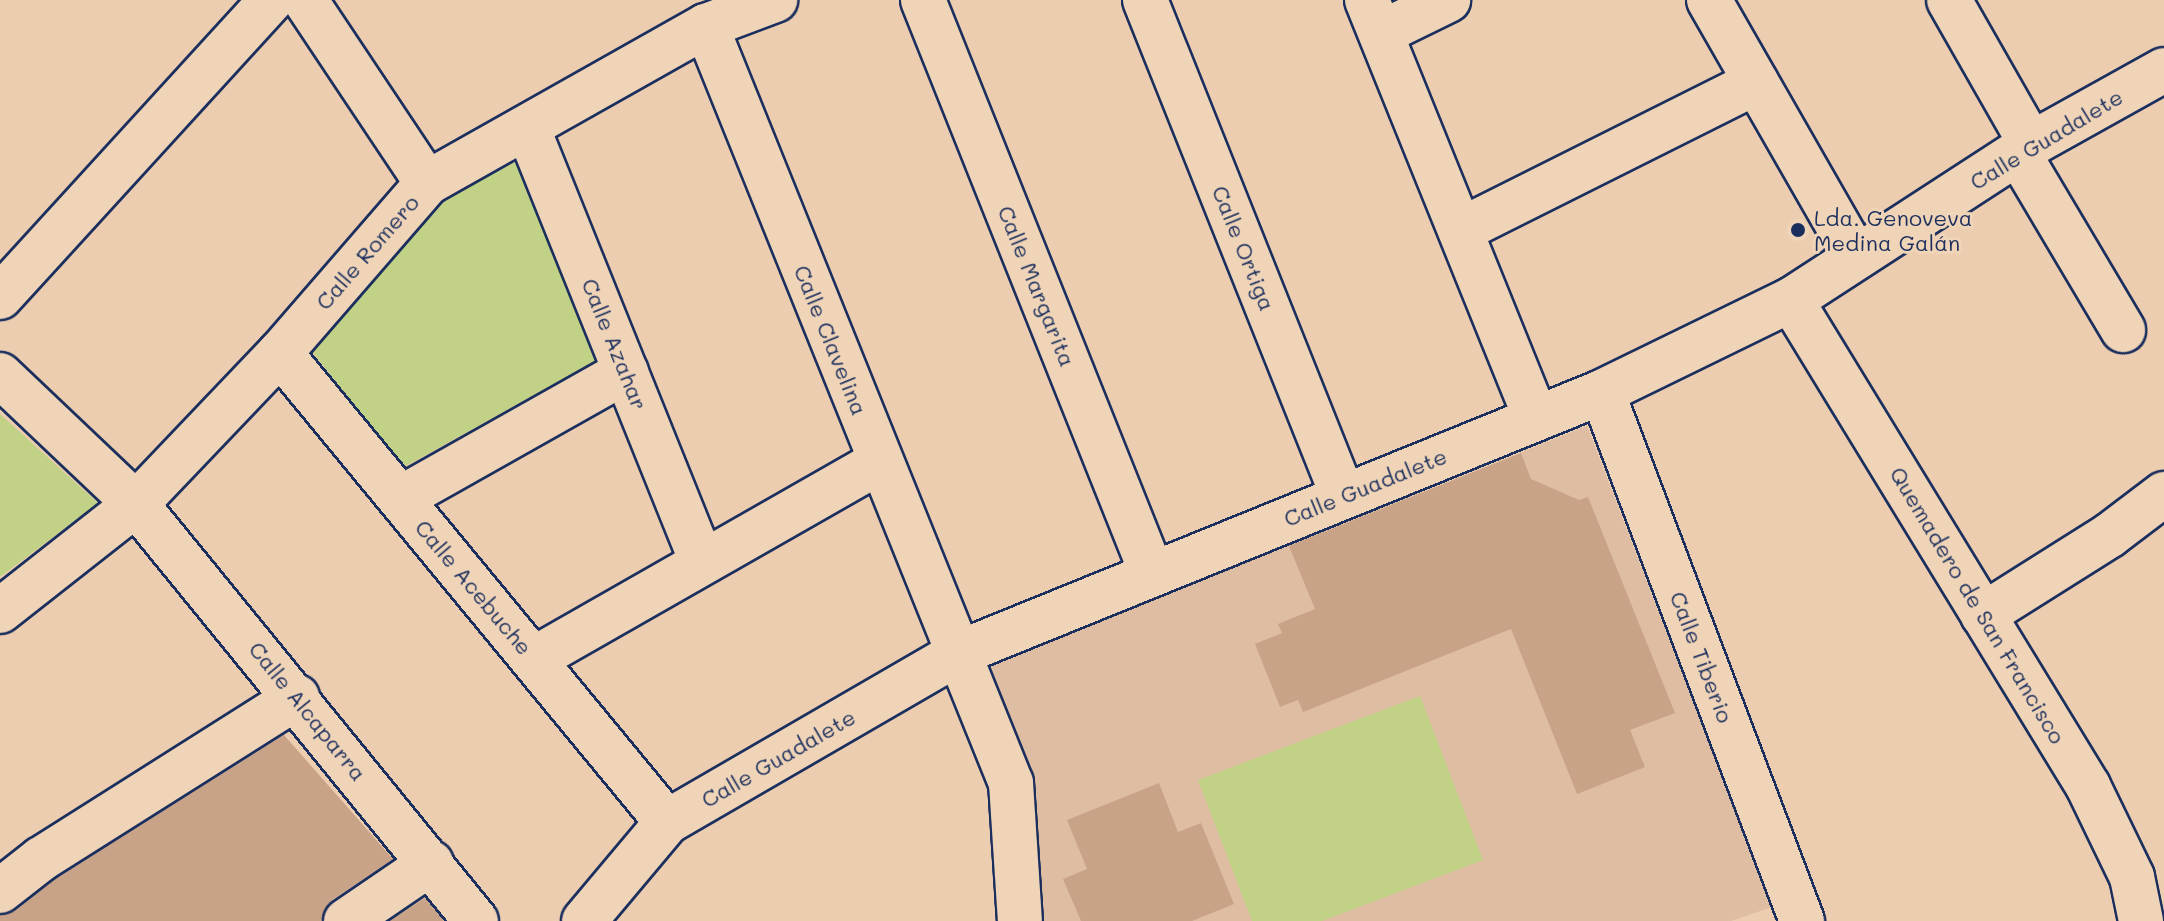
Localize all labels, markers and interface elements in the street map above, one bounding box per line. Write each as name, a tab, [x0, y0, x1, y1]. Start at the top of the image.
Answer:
street label: Calle Guadalete	[1965, 83, 2127, 195]
street label: Calle Ortiga	[1207, 182, 1281, 314]
street label: Calle Romero	[310, 189, 424, 315]
street label: Calle Margarita	[993, 202, 1081, 370]
place label: Lda. Genoveva Medina Galán	[1814, 204, 1973, 256]
marker: Lda. Genoveva Medina Galán	[1789, 221, 1807, 239]
street label: Calle Clavelina	[789, 261, 873, 419]
street label: Calle Azahar	[577, 274, 653, 414]
street label: Calle Guadalete	[1280, 442, 1450, 532]
street label: Quemadero de San Francisco	[1885, 462, 2071, 748]
street label: Calle Acebuche	[410, 514, 538, 660]
street label: Calle Tiberio	[1665, 588, 1739, 726]
street label: Calle Alcaparra	[244, 636, 372, 786]
street label: Calle Guadalete	[696, 703, 860, 813]

